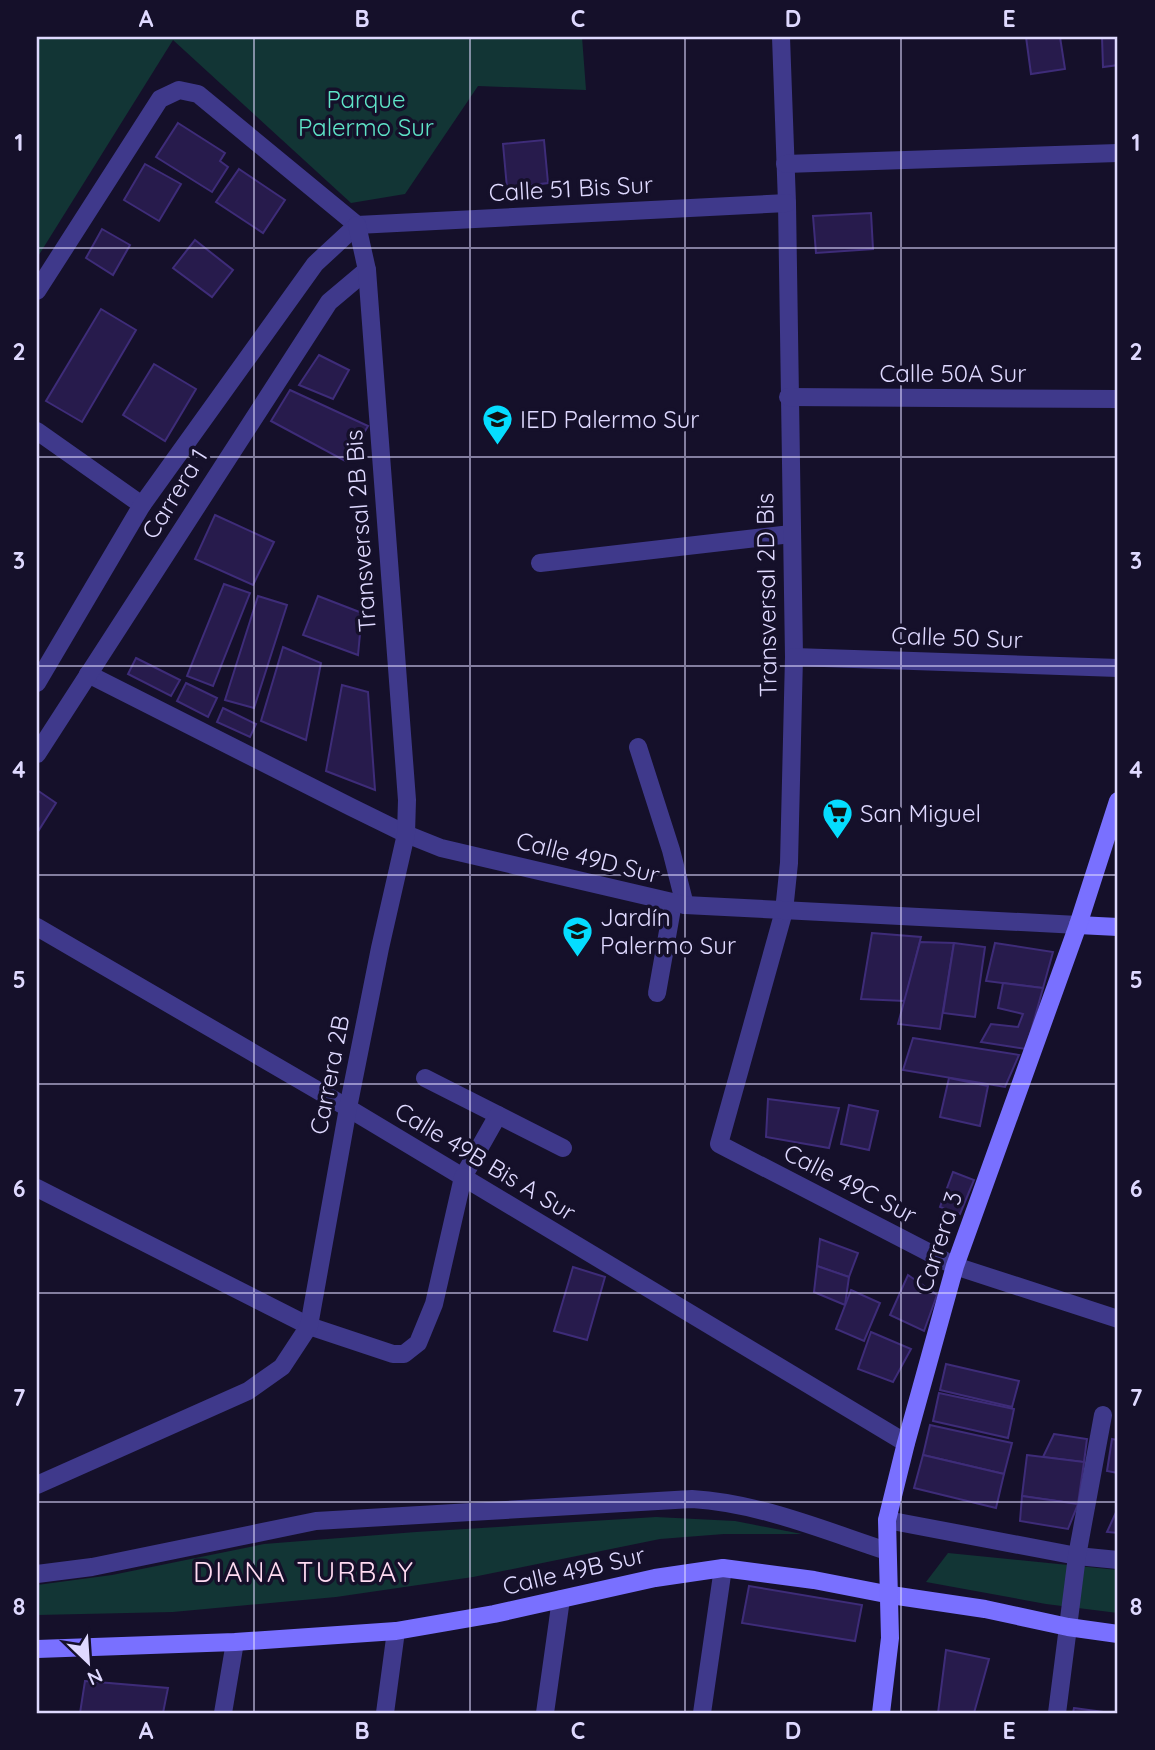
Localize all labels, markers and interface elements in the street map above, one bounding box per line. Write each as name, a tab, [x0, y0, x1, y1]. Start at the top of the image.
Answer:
text: A	[139, 4, 154, 33]
text: B	[354, 4, 370, 33]
text: C	[571, 4, 585, 33]
text: D	[785, 4, 801, 33]
text: E	[1002, 4, 1016, 33]
park label: Parque Palermo Sur	[298, 84, 434, 142]
text: 1	[15, 128, 23, 157]
text: 1	[1132, 128, 1140, 157]
street label: Calle 51 Bis Sur	[488, 169, 654, 207]
text: 2	[12, 337, 26, 366]
text: 2	[1129, 337, 1143, 366]
street label: Calle 50A Sur	[880, 358, 1026, 388]
school or university icon: IED Palermo Sur	[480, 403, 514, 447]
place label: IED Palermo Sur	[520, 404, 700, 434]
street label: Transversal 2B Bis	[338, 429, 382, 633]
street label: Carrera 1	[135, 443, 214, 544]
street label: Transversal 2D Bis	[749, 493, 783, 697]
text: 3	[13, 546, 25, 575]
text: 3	[1130, 546, 1142, 575]
street label: Calle 50 Sur	[891, 620, 1023, 654]
text: 4	[12, 755, 26, 784]
text: 4	[1129, 755, 1143, 784]
supermarket icon: San Miguel	[820, 797, 854, 841]
place label: San Miguel	[860, 798, 981, 828]
street label: Calle 49D Sur	[513, 825, 663, 889]
place label: Jardín Palermo Sur	[600, 902, 736, 960]
school or university icon: Jardín Palermo Sur	[560, 915, 594, 959]
text: 5	[12, 965, 26, 994]
text: 5	[1129, 965, 1143, 994]
street label: Carrera 2B	[303, 1013, 355, 1137]
street label: Calle 49B Bis A Sur	[390, 1095, 581, 1227]
street label: Calle 49C Sur	[779, 1137, 922, 1229]
text: 6	[13, 1174, 25, 1203]
text: 6	[1130, 1174, 1142, 1203]
street label: Carrera 3	[908, 1187, 968, 1296]
text: 7	[13, 1383, 26, 1412]
text: 7	[1130, 1383, 1143, 1412]
street label: Calle 49B Sur	[500, 1539, 648, 1601]
district label: DIANA TURBAY	[193, 1554, 415, 1589]
text: 8	[13, 1592, 25, 1621]
text: 8	[1130, 1592, 1142, 1621]
north arrow	[52, 1628, 122, 1698]
text: N	[84, 1664, 107, 1691]
text: A	[139, 1716, 154, 1745]
text: B	[354, 1716, 370, 1745]
text: C	[571, 1716, 585, 1745]
text: D	[785, 1716, 801, 1745]
text: E	[1002, 1716, 1016, 1745]

